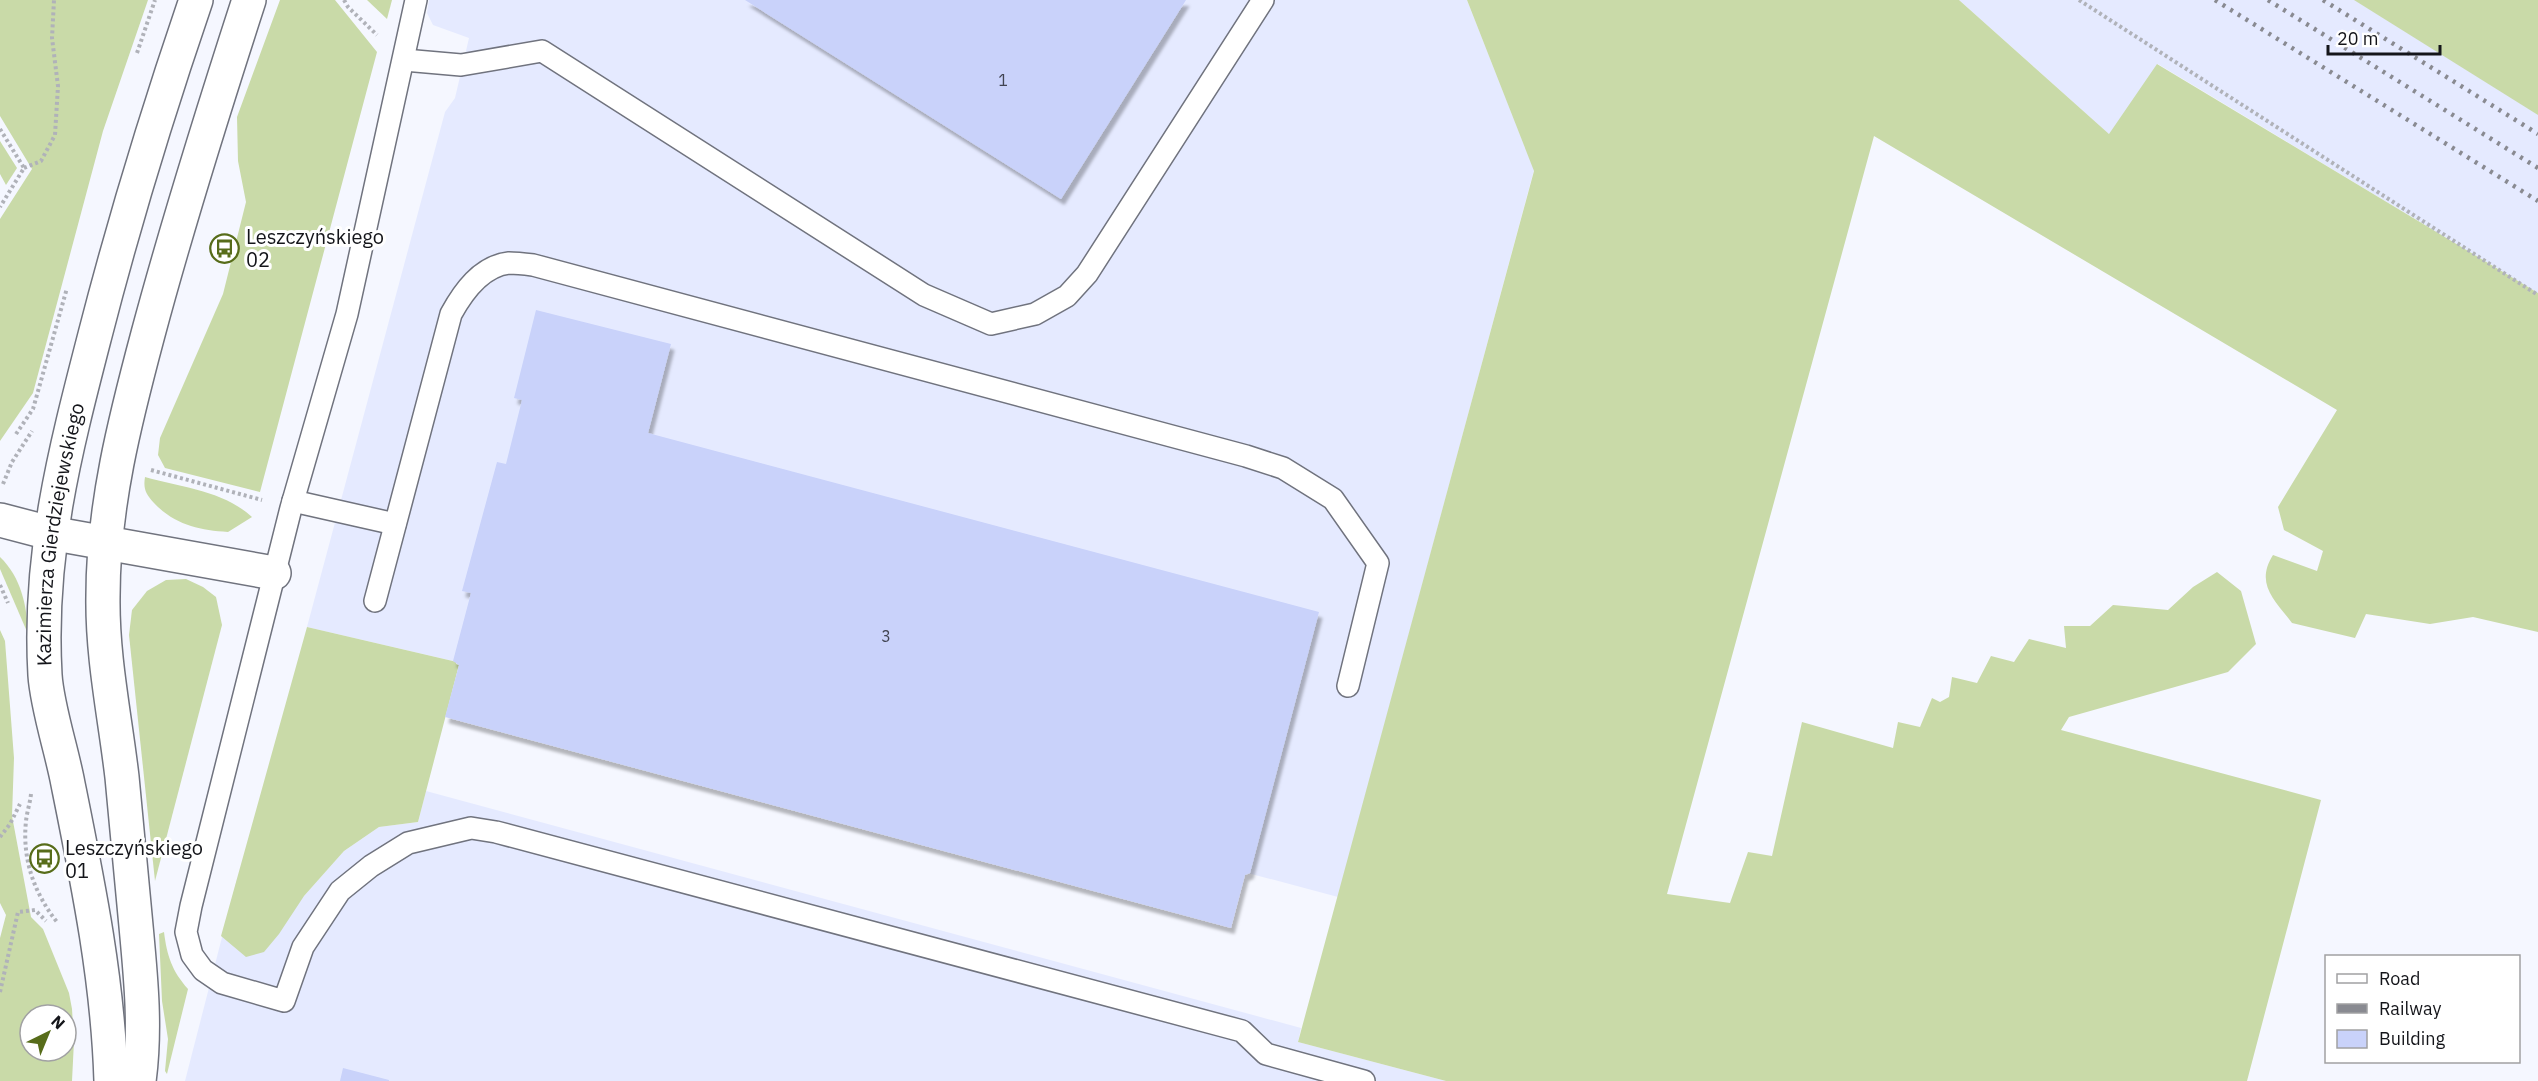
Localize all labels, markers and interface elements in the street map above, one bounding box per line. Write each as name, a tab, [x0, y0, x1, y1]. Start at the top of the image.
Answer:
scale bar	[2328, 18, 2440, 56]
text: 20 m	[2337, 27, 2379, 50]
house number: 1	[998, 70, 1008, 90]
place label: Leszczyńskiego 02	[246, 223, 384, 273]
bus stop icon: Leszczyńskiego 02	[209, 232, 241, 264]
street label: Kazimierza Gierdziejewskiego	[30, 400, 90, 666]
house number: 3	[881, 626, 891, 646]
place label: Leszczyńskiego 01	[65, 834, 203, 884]
bus stop icon: Leszczyńskiego 01	[28, 843, 60, 875]
legend	[2325, 955, 2520, 1063]
text: Road	[2379, 967, 2420, 990]
text: Railway	[2379, 997, 2441, 1020]
north arrow	[18, 1003, 78, 1063]
text: N	[47, 1011, 69, 1033]
text: Building	[2379, 1027, 2446, 1050]

